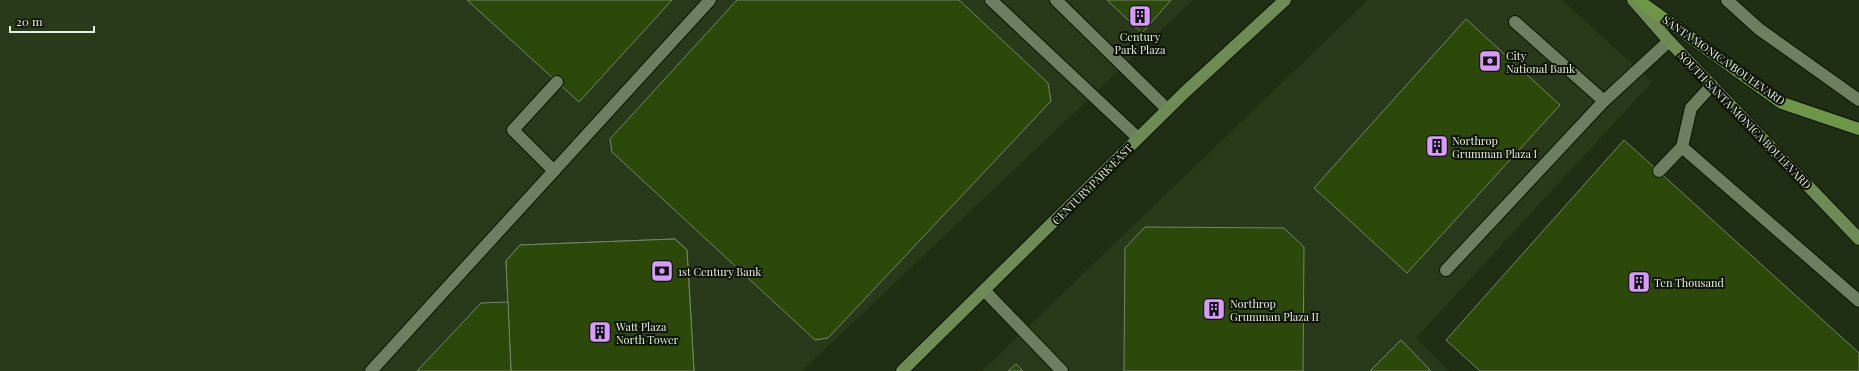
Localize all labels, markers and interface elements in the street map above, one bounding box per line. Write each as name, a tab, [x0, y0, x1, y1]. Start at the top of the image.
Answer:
building icon: Century Park Plaza	[1127, 3, 1153, 29]
scale bar	[10, 8, 94, 34]
street label: SANTA MONICA BOULEVARD	[1660, 12, 1788, 108]
text: 20 m	[16, 13, 43, 29]
place label: Century Park Plaza	[1115, 29, 1166, 57]
bank icon: City National Bank	[1477, 48, 1503, 74]
place label: City National Bank	[1506, 48, 1575, 76]
street label: SOUTH SANTA MONICA BOULEVARD	[1675, 48, 1815, 192]
building icon: Northrop Grumman Plaza I	[1424, 133, 1450, 159]
place label: Northrop Grumman Plaza I	[1452, 133, 1538, 161]
street label: CENTURY PARK EAST	[1048, 140, 1136, 228]
bank icon: 1st Century Bank	[649, 258, 675, 284]
place label: 1st Century Bank	[678, 264, 761, 279]
building icon: Ten Thousand	[1626, 269, 1652, 295]
place label: Ten Thousand	[1654, 275, 1725, 290]
building icon: Northrop Grumman Plaza II	[1201, 296, 1227, 322]
place label: Northrop Grumman Plaza II	[1230, 296, 1319, 324]
building icon: Watt Plaza North Tower	[587, 319, 613, 345]
place label: Watt Plaza North Tower	[615, 319, 679, 347]

